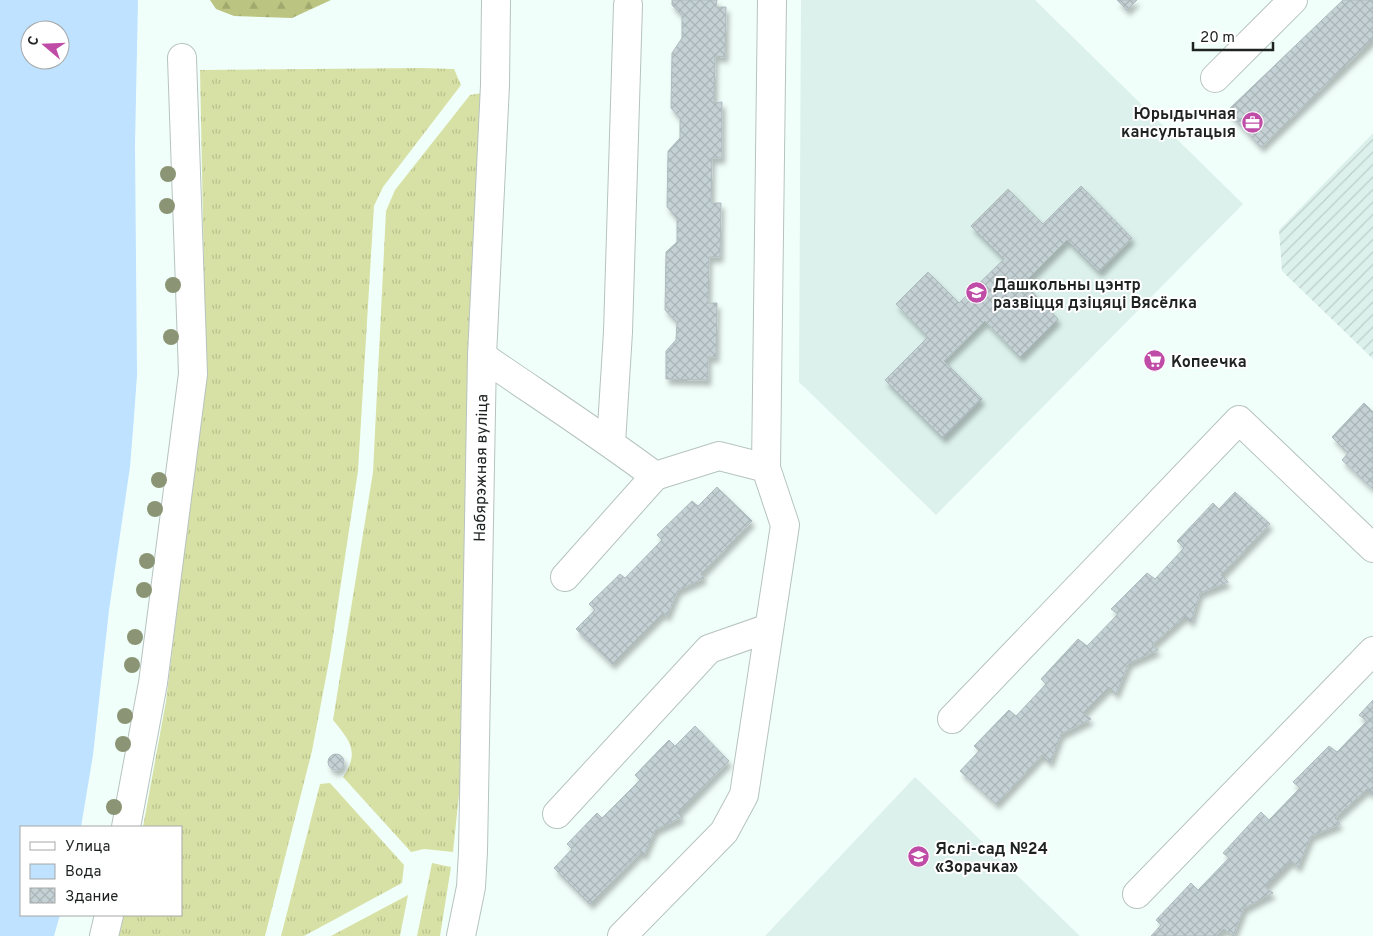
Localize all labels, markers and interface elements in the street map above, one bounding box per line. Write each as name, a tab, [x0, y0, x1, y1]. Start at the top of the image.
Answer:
north arrow	[20, 20, 70, 70]
scale bar	[1193, 20, 1273, 52]
text: 20 m	[1200, 29, 1235, 48]
text: С	[25, 34, 44, 48]
place label: Юрыдычная кансультацыя	[1121, 105, 1236, 143]
office icon: Юрыдычная кансультацыя	[1240, 110, 1264, 134]
place label: Дашкольны цэнтр развіцця дзіцяці Вясёлка	[993, 276, 1197, 314]
school or university icon: Дашкольны цэнтр развіцця дзіцяці Вясёлка	[965, 281, 989, 305]
supermarket icon: Копеечка	[1143, 349, 1167, 373]
place label: Копеечка	[1171, 353, 1247, 373]
street label: Набярэжная вуліца	[471, 394, 493, 542]
legend	[20, 826, 182, 916]
text: Улица	[65, 838, 110, 857]
place label: Яслі-сад №24 «Зорачка»	[935, 840, 1048, 878]
school or university icon: Яслі-сад №24 «Зорачка»	[907, 845, 931, 869]
text: Вода	[65, 863, 101, 882]
text: Здание	[65, 888, 118, 907]

